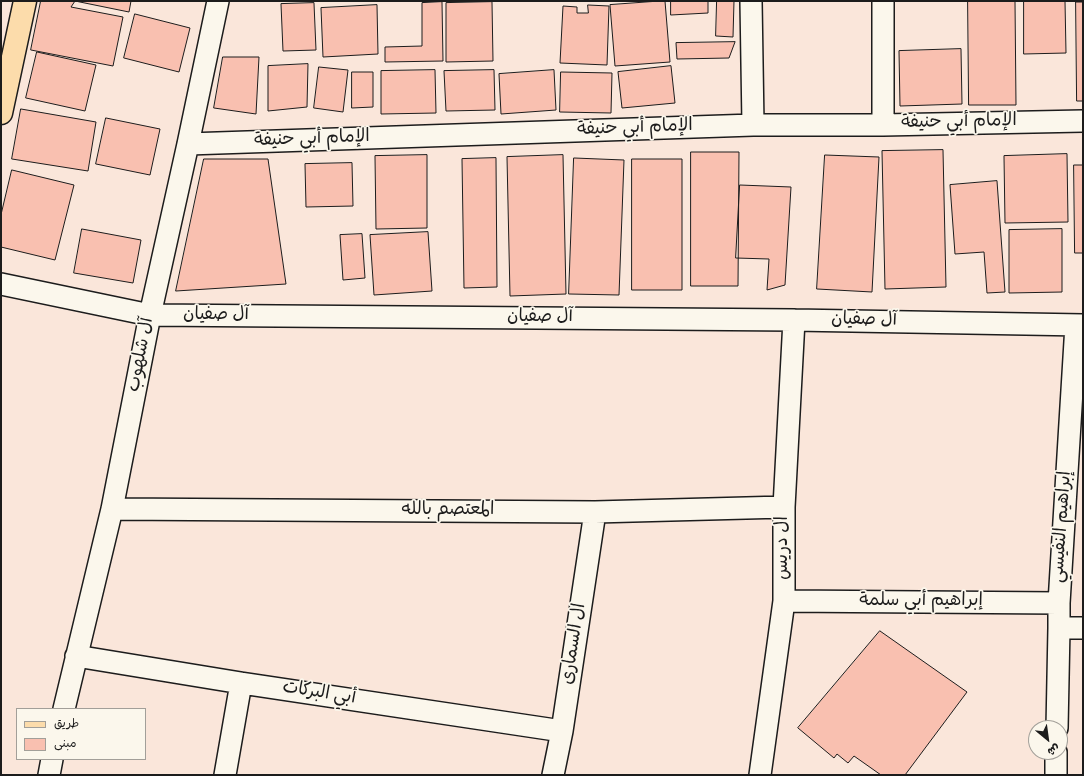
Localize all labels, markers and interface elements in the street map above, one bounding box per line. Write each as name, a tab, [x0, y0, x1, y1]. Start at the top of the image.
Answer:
street label: الإمام أبي حنيفة	[901, 111, 1017, 135]
street label: الإمام أبي حنيفة	[577, 116, 693, 142]
street label: الإمام أبي حنيفة	[254, 127, 370, 153]
street label: آل صفيان	[183, 305, 249, 327]
street label: آل صفيان	[507, 307, 573, 329]
street label: آل صفيان	[831, 310, 897, 332]
street label: آل شلهوب	[124, 316, 160, 394]
street label: إبراهيم النفيسي	[1048, 470, 1078, 584]
street label: المعتصم بالله	[402, 500, 494, 522]
street label: ال دريس	[773, 516, 795, 580]
street label: إبراهيم أبي سلمة	[859, 591, 983, 613]
street label: ال السمارى	[558, 602, 592, 686]
street label: أبي البركات	[281, 678, 357, 710]
legend	[16, 708, 146, 760]
text: طريق	[54, 715, 79, 733]
north arrow	[1028, 720, 1068, 760]
text: مبنى	[54, 735, 77, 753]
text: ش	[1044, 740, 1063, 760]

